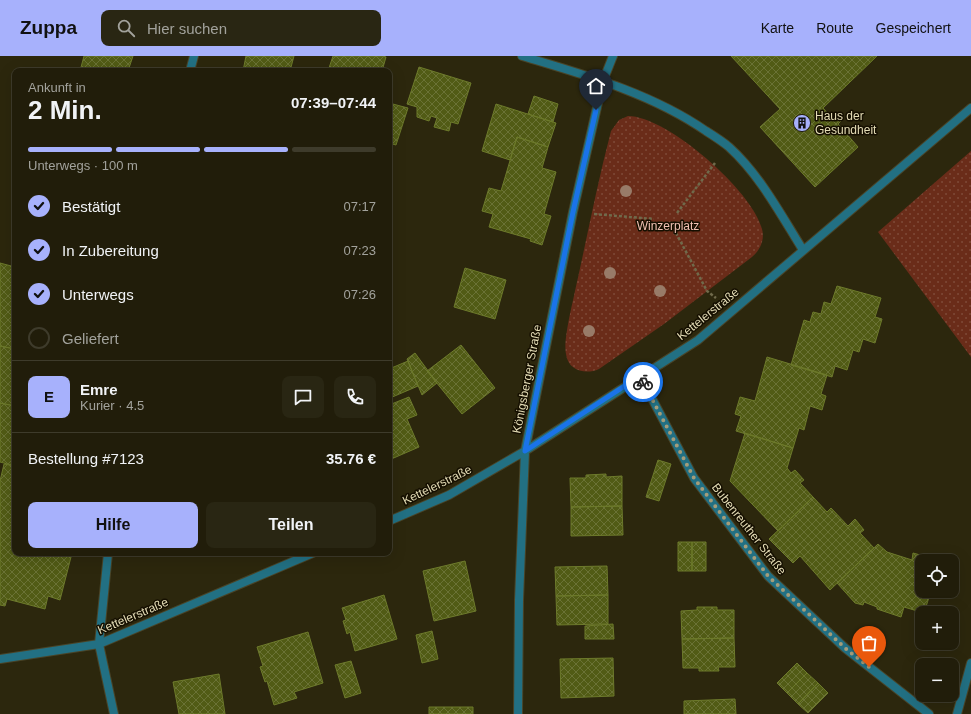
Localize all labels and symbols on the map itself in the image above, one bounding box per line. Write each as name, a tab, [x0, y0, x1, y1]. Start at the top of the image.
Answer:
pin	[579, 69, 613, 110]
place label: Haus der Gesundheit	[815, 109, 877, 137]
building icon: Haus der Gesundheit	[792, 113, 812, 133]
park label: Winzerplatz	[637, 219, 699, 233]
street label: Kettelerstraße	[674, 285, 742, 343]
street label: Königsberger Straße	[510, 323, 544, 435]
courier	[623, 362, 663, 402]
street label: Kettelerstraße	[400, 462, 474, 508]
street label: Bubenreuther Straße	[709, 481, 789, 578]
street label: Kettelerstraße	[96, 595, 171, 637]
pin	[852, 626, 886, 667]

